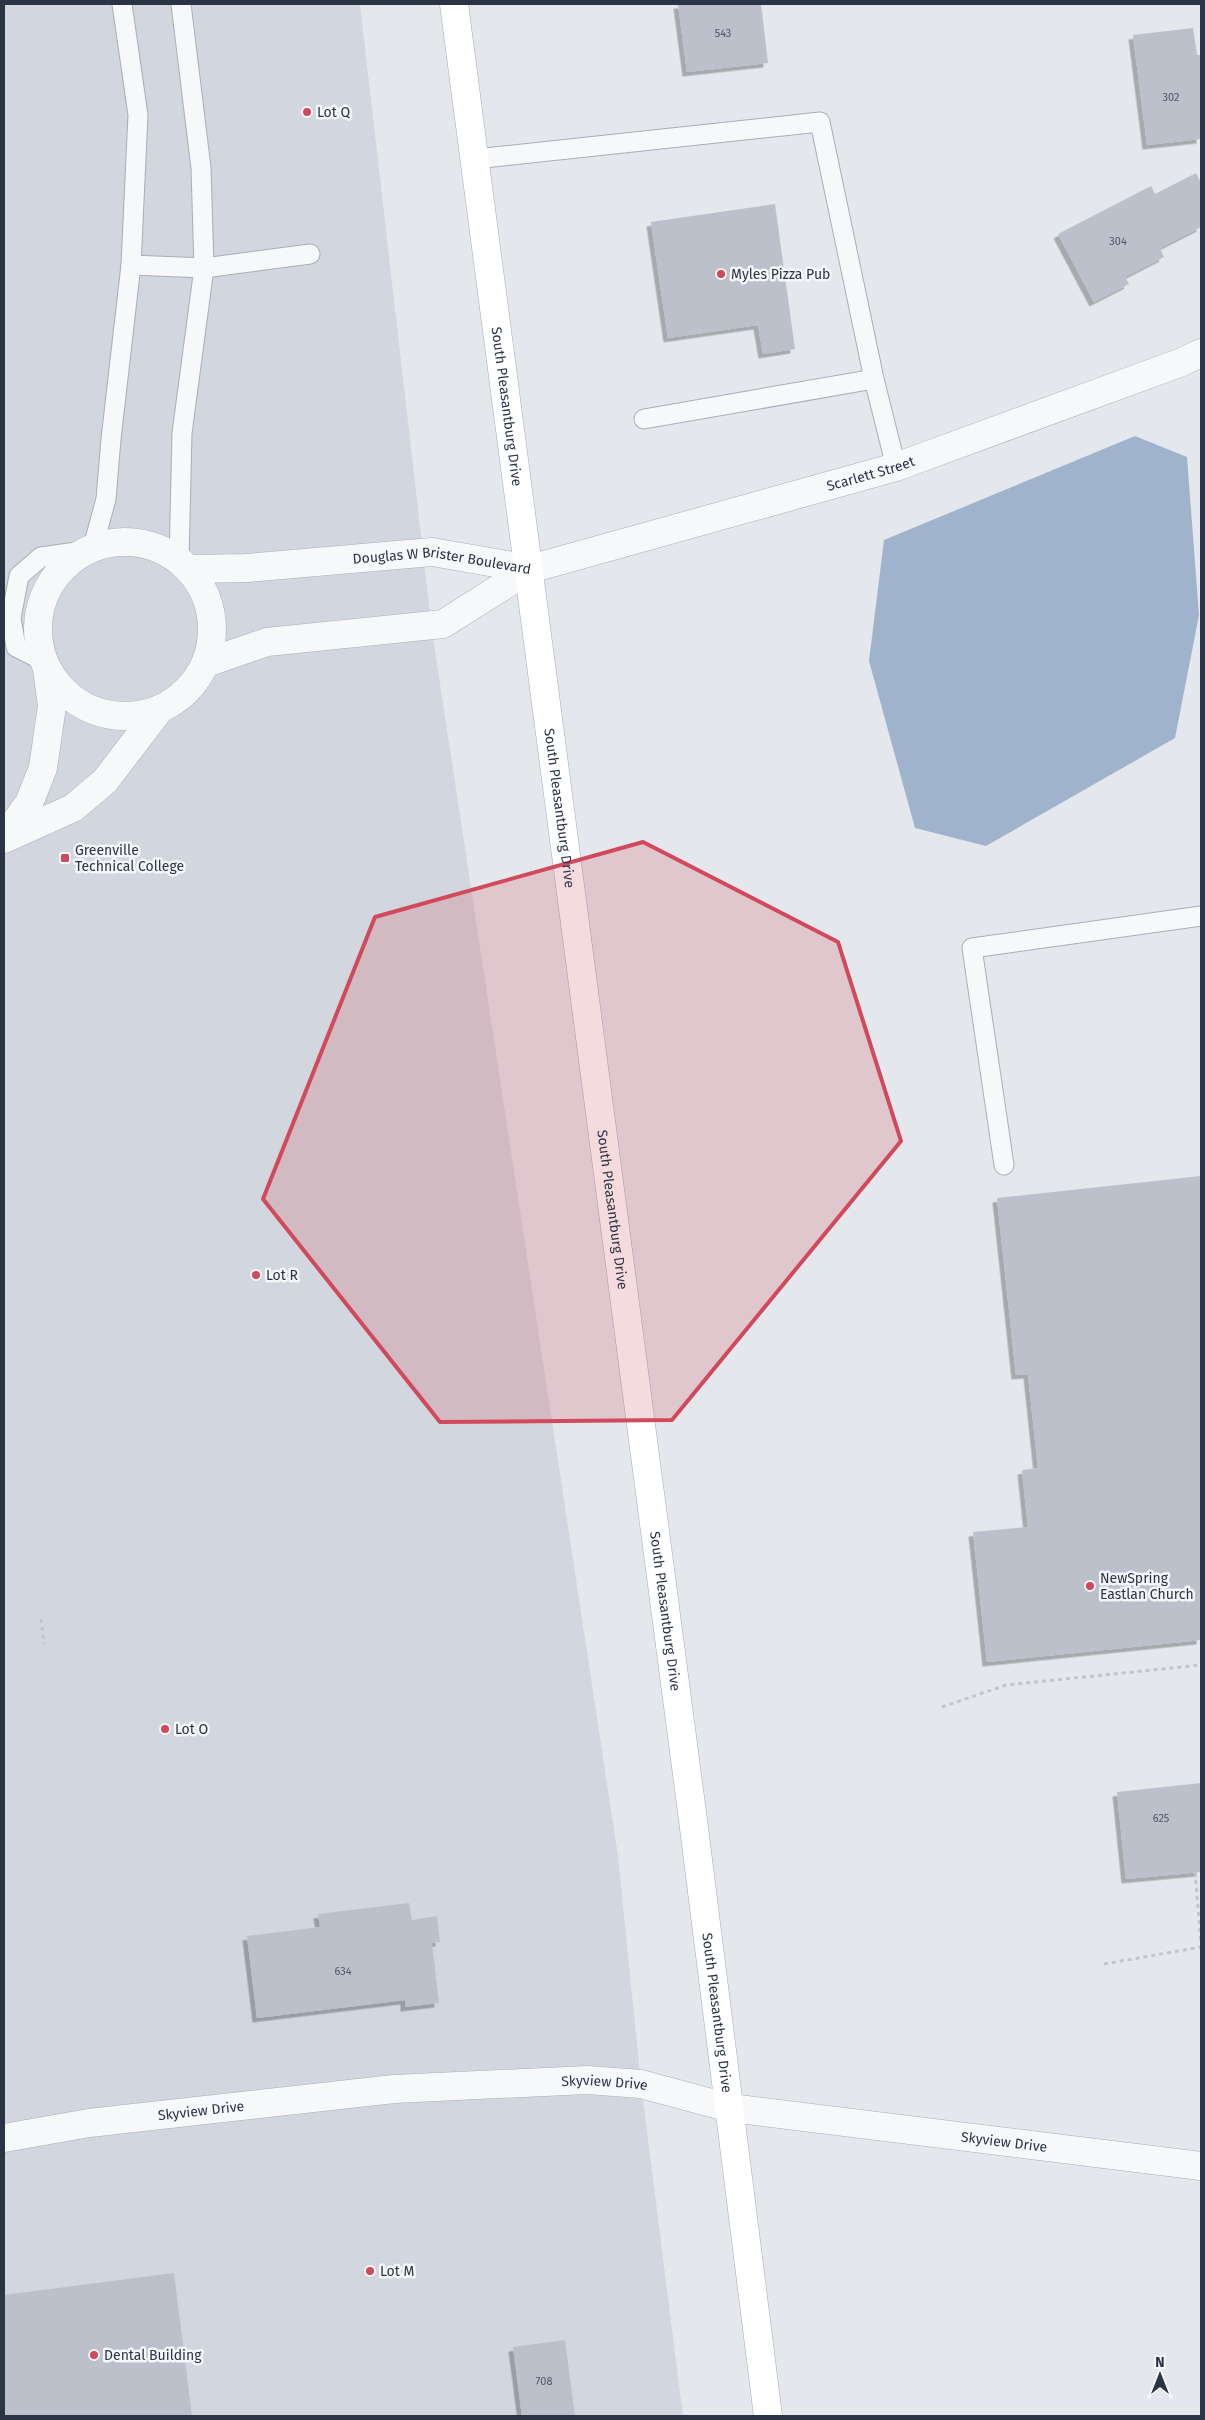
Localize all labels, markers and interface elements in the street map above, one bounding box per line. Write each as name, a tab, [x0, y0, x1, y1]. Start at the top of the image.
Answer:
house number: 543	[715, 27, 731, 40]
house number: 302	[1163, 91, 1179, 104]
place label: Lot Q	[317, 104, 351, 121]
marker: Lot Q	[301, 106, 313, 118]
house number: 304	[1109, 235, 1127, 248]
place label: Myles Pizza Pub	[731, 266, 830, 283]
marker: Myles Pizza Pub	[715, 268, 727, 280]
street label: South Pleasantburg Drive	[488, 326, 525, 487]
street label: Scarlett Street	[825, 453, 918, 495]
street label: Douglas W Brister Boulevard	[352, 544, 532, 578]
street label: South Pleasantburg Drive	[540, 727, 578, 889]
place label: Greenville Technical College	[75, 842, 184, 875]
marker: Greenville Technical College	[59, 852, 71, 864]
street label: South Pleasantburg Drive	[593, 1129, 631, 1291]
place label: Lot R	[266, 1267, 299, 1284]
marker: Lot R	[250, 1269, 262, 1281]
street label: South Pleasantburg Drive	[646, 1530, 684, 1692]
place label: NewSpring Eastlan Church	[1100, 1570, 1194, 1603]
marker: NewSpring Eastlan Church	[1084, 1580, 1096, 1592]
place label: Lot O	[175, 1721, 208, 1738]
marker: Lot O	[159, 1723, 171, 1735]
house number: 625	[1153, 1812, 1170, 1825]
street label: South Pleasantburg Drive	[698, 1932, 735, 2094]
house number: 634	[334, 1965, 352, 1978]
street label: Skyview Drive	[561, 2072, 650, 2094]
street label: Skyview Drive	[157, 2098, 245, 2124]
street label: Skyview Drive	[960, 2129, 1048, 2156]
place label: Lot M	[380, 2263, 415, 2280]
marker: Lot M	[364, 2265, 376, 2277]
place label: Dental Building	[104, 2347, 202, 2364]
marker: Dental Building	[88, 2349, 100, 2361]
north arrow	[1135, 2350, 1185, 2400]
text: N	[1155, 2354, 1165, 2371]
house number: 708	[536, 2375, 552, 2388]

